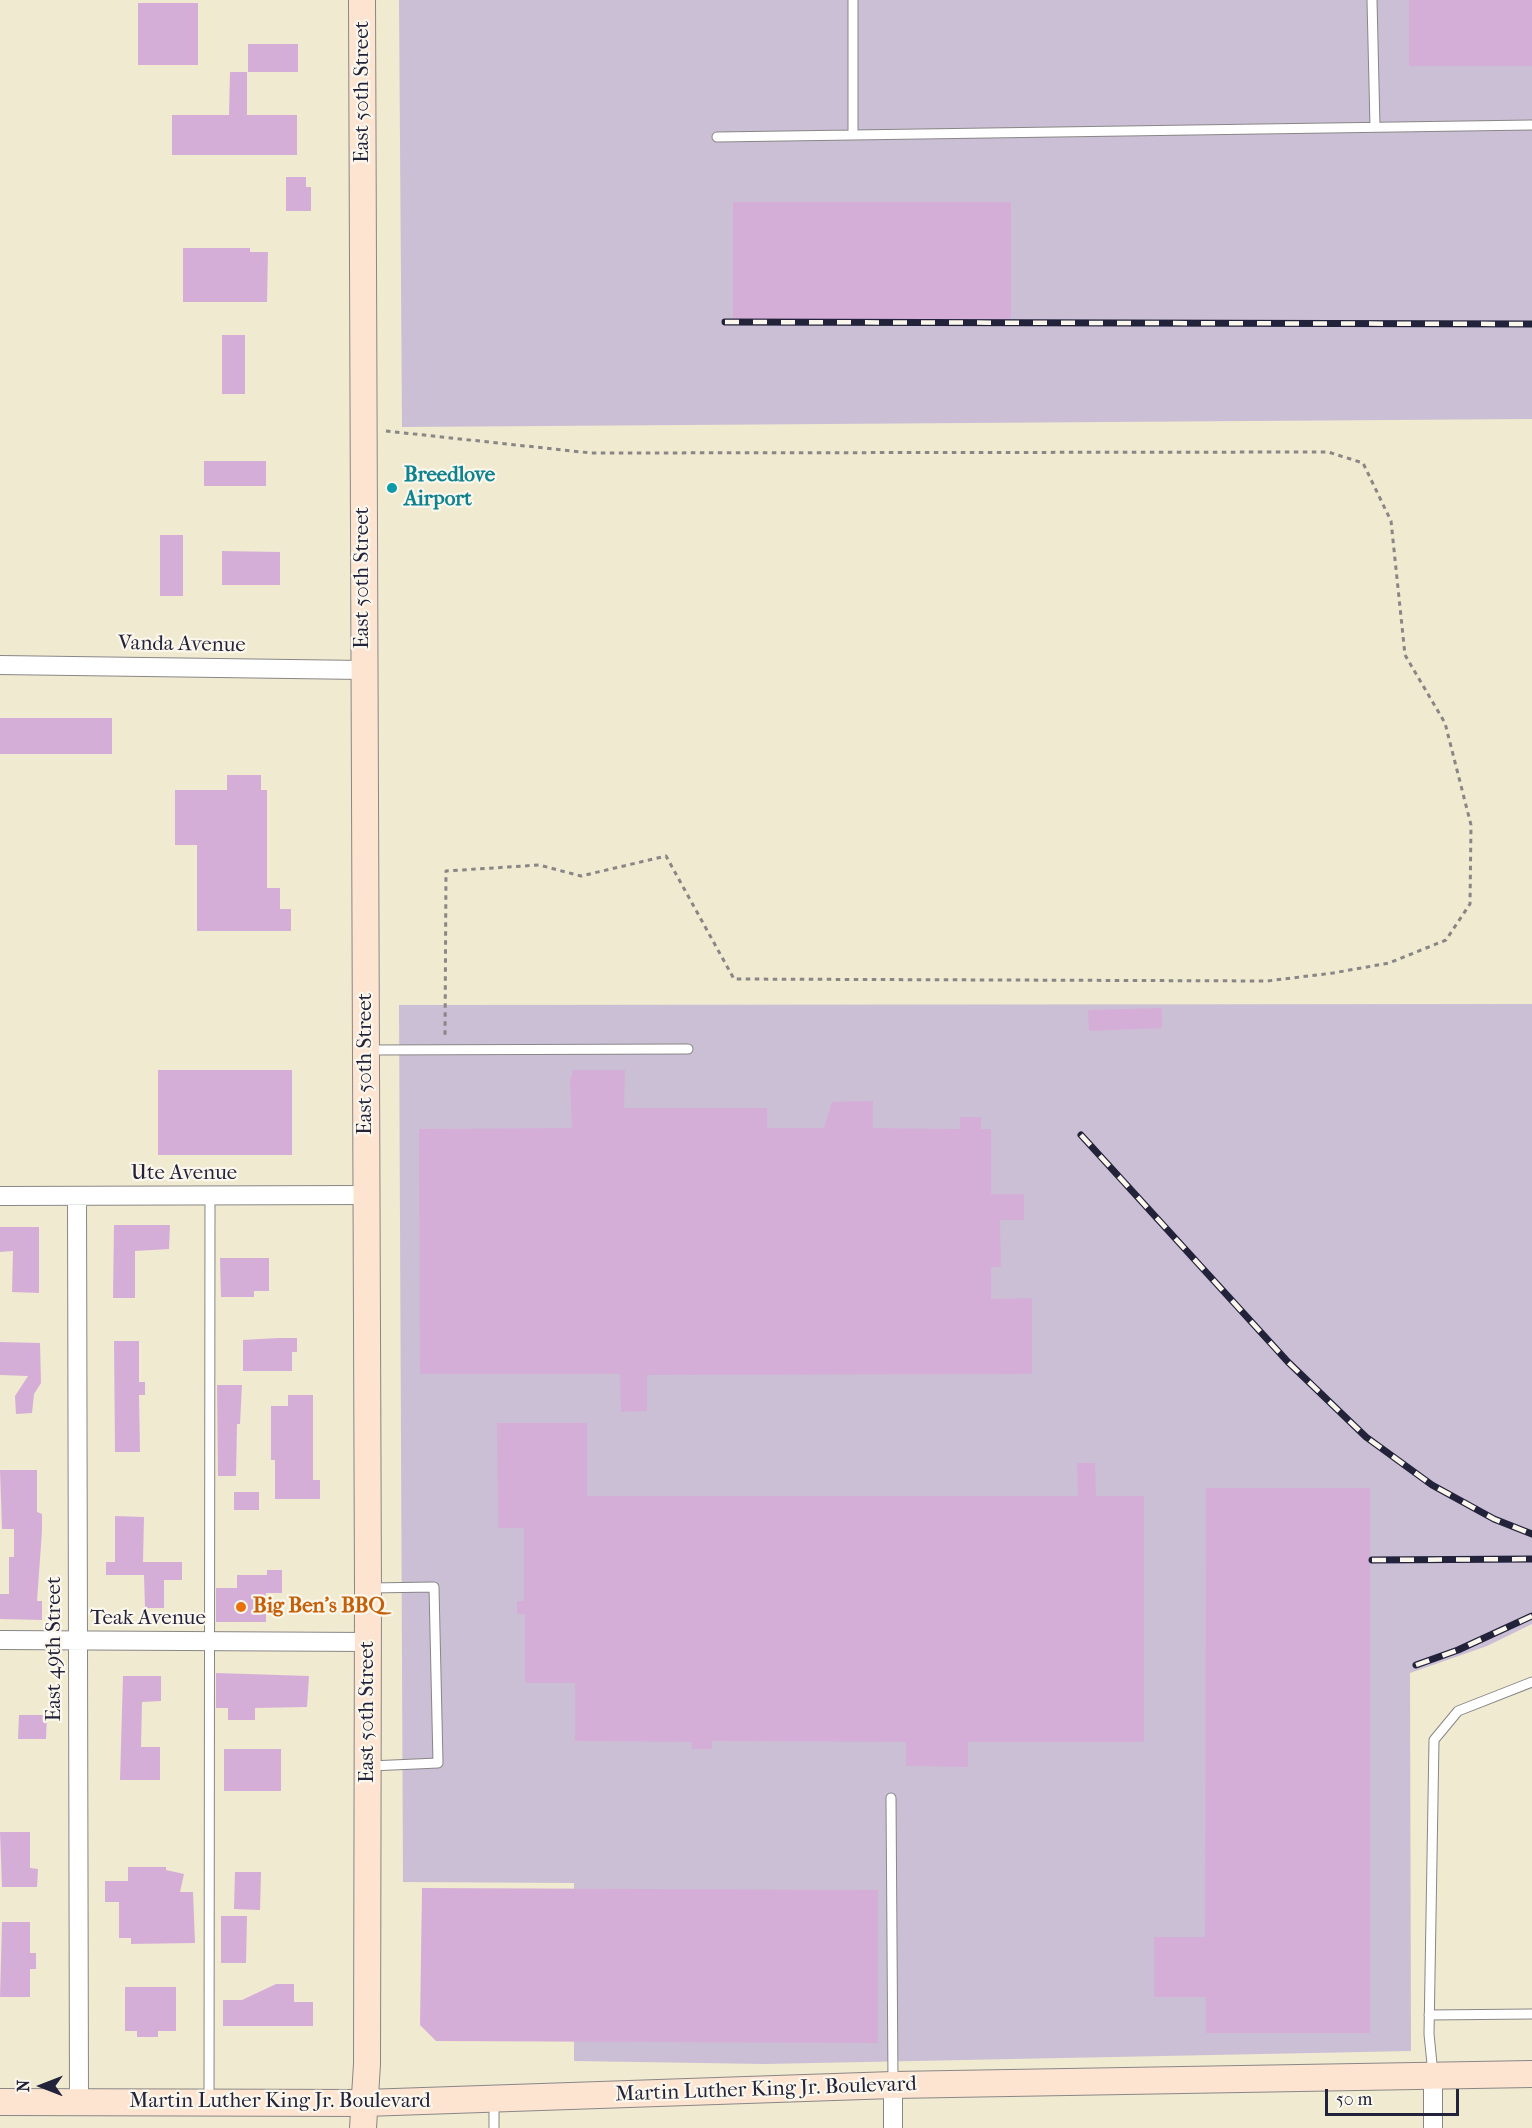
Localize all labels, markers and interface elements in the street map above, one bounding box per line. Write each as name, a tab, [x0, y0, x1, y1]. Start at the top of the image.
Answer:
street label: East 50th Street	[350, 21, 376, 163]
place label: Breedlove Airport	[404, 463, 495, 513]
marker: Breedlove Airport	[385, 481, 399, 495]
street label: East 50th Street	[350, 507, 376, 649]
street label: Vanda Avenue	[118, 631, 246, 659]
street label: East 50th Street	[353, 993, 379, 1135]
street label: Ute Avenue	[131, 1161, 237, 1187]
street label: East 49th Street	[42, 1577, 68, 1721]
place label: Big Ben's BBQ	[253, 1594, 385, 1620]
marker: Big Ben's BBQ	[234, 1600, 248, 1614]
street label: Teak Avenue	[90, 1606, 206, 1632]
street label: East 50th Street	[355, 1641, 381, 1783]
north arrow	[12, 2056, 72, 2116]
street label: Martin Luther King Jr. Boulevard	[615, 2072, 917, 2108]
scale bar	[1328, 2077, 1462, 2115]
text: N	[14, 2080, 33, 2092]
street label: Martin Luther King Jr. Boulevard	[129, 2089, 431, 2115]
text: 50 m	[1336, 2089, 1372, 2110]

